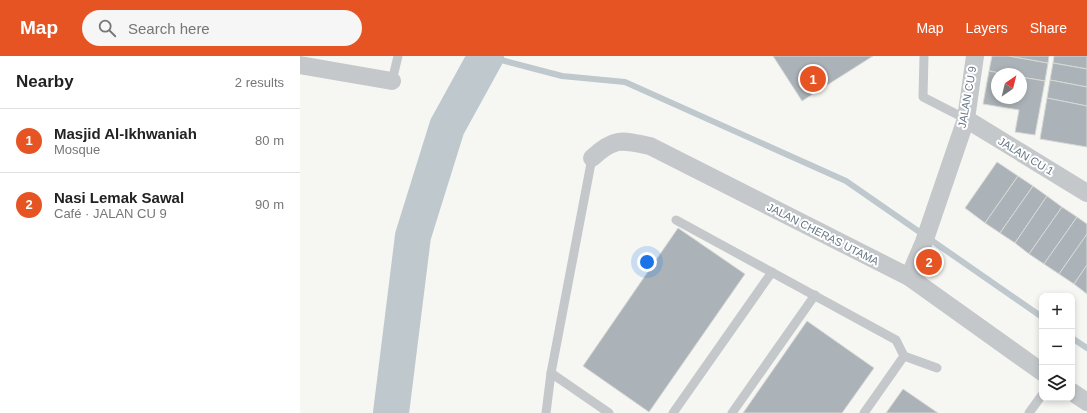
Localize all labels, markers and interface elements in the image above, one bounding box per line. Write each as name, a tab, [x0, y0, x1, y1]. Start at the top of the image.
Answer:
search box	[82, 10, 362, 46]
text: Map	[20, 17, 58, 38]
icon: search	[96, 17, 118, 39]
text: Search here	[128, 20, 210, 37]
text: Map	[916, 20, 944, 36]
text: Layers	[966, 20, 1008, 36]
text: Share	[1030, 20, 1067, 36]
pin: 1	[800, 64, 826, 94]
street label: JALAN CU 9	[956, 65, 978, 129]
north arrow	[991, 68, 1027, 104]
text: Nearby	[16, 72, 74, 91]
text: 2 results	[235, 75, 284, 90]
text: Masjid Al-Ikhwaniah	[54, 125, 197, 142]
text: 1	[25, 133, 33, 148]
text: 80 m	[255, 133, 284, 148]
street label: JALAN CU 1	[996, 135, 1056, 177]
text: Mosque	[54, 142, 100, 157]
text: Nasi Lemak Sawal	[54, 189, 184, 206]
text: 2	[25, 197, 33, 212]
text: 90 m	[255, 197, 284, 212]
street label: JALAN CHERAS UTAMA	[765, 201, 882, 268]
text: Café · JALAN CU 9	[54, 206, 167, 221]
pin: 2	[916, 247, 942, 277]
your location	[637, 252, 657, 272]
map controls	[1039, 293, 1075, 401]
button: +	[1039, 293, 1075, 329]
button: −	[1039, 329, 1075, 365]
button: layers	[1039, 365, 1075, 401]

